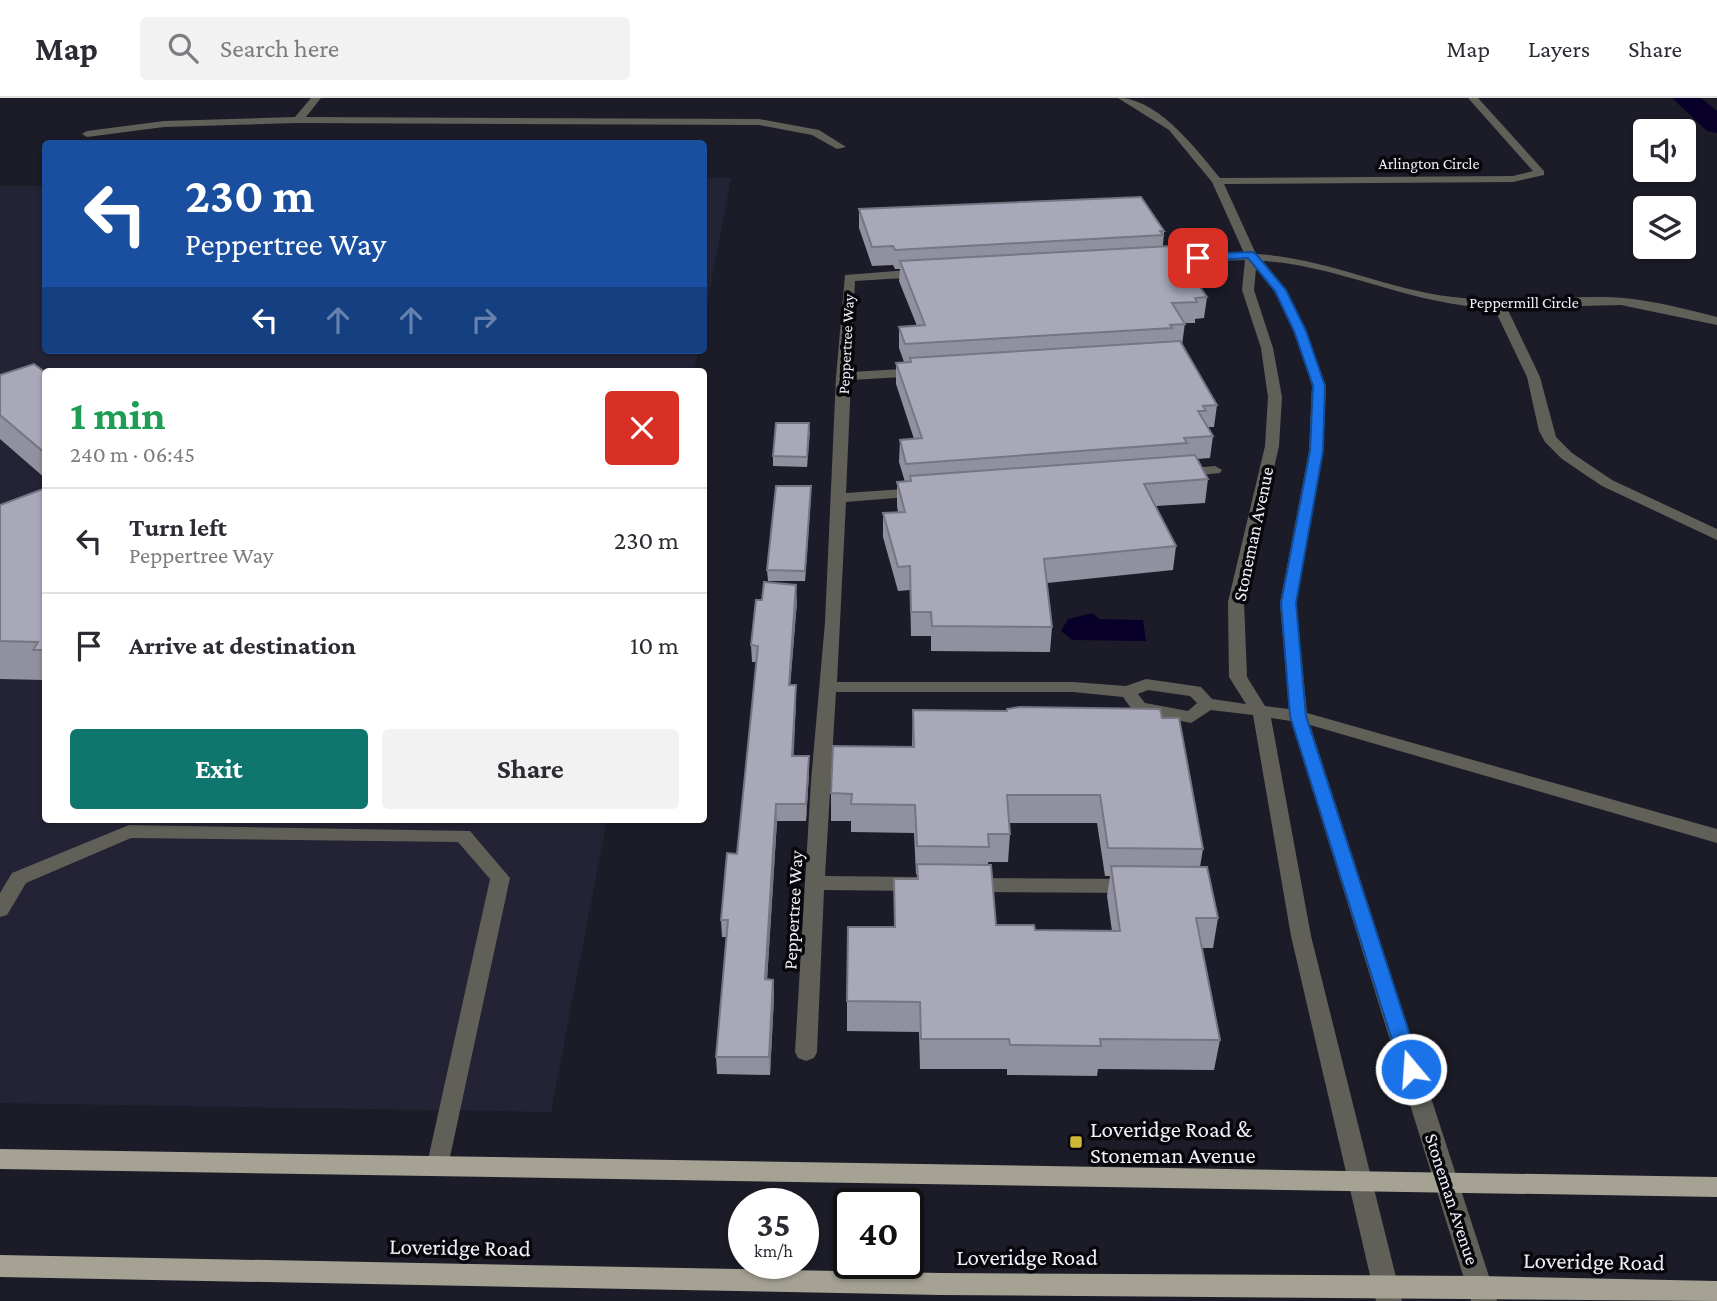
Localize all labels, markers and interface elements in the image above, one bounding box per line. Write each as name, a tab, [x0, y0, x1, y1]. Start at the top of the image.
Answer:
search box	[140, 17, 630, 80]
icon: search	[164, 29, 202, 67]
text: Map	[35, 30, 98, 67]
text: Search here	[220, 34, 339, 63]
text: Map	[1446, 35, 1490, 62]
text: Layers	[1528, 35, 1590, 62]
text: Share	[1628, 35, 1682, 62]
map controls	[1633, 119, 1696, 259]
button: sound	[1633, 119, 1696, 182]
street label: Arlington Circle	[1379, 155, 1479, 173]
icon: left	[70, 168, 161, 259]
text: 230 m	[185, 168, 315, 223]
button: layers	[1633, 196, 1696, 259]
text: Peppertree Way	[185, 226, 386, 262]
pin	[1168, 228, 1228, 288]
icon: arrive	[1179, 239, 1217, 277]
street label: Peppertree Way	[835, 293, 858, 395]
street label: Peppermill Circle	[1469, 294, 1579, 312]
icon: left	[246, 301, 284, 339]
icon: ahead	[319, 301, 357, 339]
icon: ahead	[392, 301, 430, 339]
icon: right	[465, 301, 503, 339]
text: 1 min	[70, 391, 166, 438]
button: close	[605, 391, 679, 465]
text: 240 m · 06:45	[70, 441, 195, 467]
street label: Stoneman Avenue	[1229, 465, 1277, 603]
text: Turn left	[129, 513, 227, 542]
icon: left	[70, 522, 108, 560]
text: 230 m	[614, 526, 679, 555]
text: Peppertree Way	[129, 542, 274, 568]
icon: arrive	[70, 627, 108, 665]
text: Arrive at destination	[129, 631, 356, 660]
text: 10 m	[630, 631, 679, 660]
button: Exit	[70, 729, 368, 809]
button: Share	[382, 729, 679, 809]
street label: Peppertree Way	[779, 850, 807, 970]
position arrow	[1374, 1032, 1448, 1106]
place label: Loveridge Road & Stoneman Avenue	[1090, 1116, 1256, 1168]
street label: Stoneman Avenue	[1421, 1131, 1483, 1267]
marker: Loveridge Road & Stoneman Avenue	[1068, 1134, 1084, 1150]
speed limit sign: 40	[833, 1188, 924, 1279]
text: 35	[756, 1205, 791, 1244]
street label: Loveridge Road	[389, 1233, 531, 1261]
text: km/h	[754, 1241, 793, 1261]
street label: Loveridge Road	[956, 1244, 1098, 1270]
street label: Loveridge Road	[1523, 1247, 1665, 1275]

